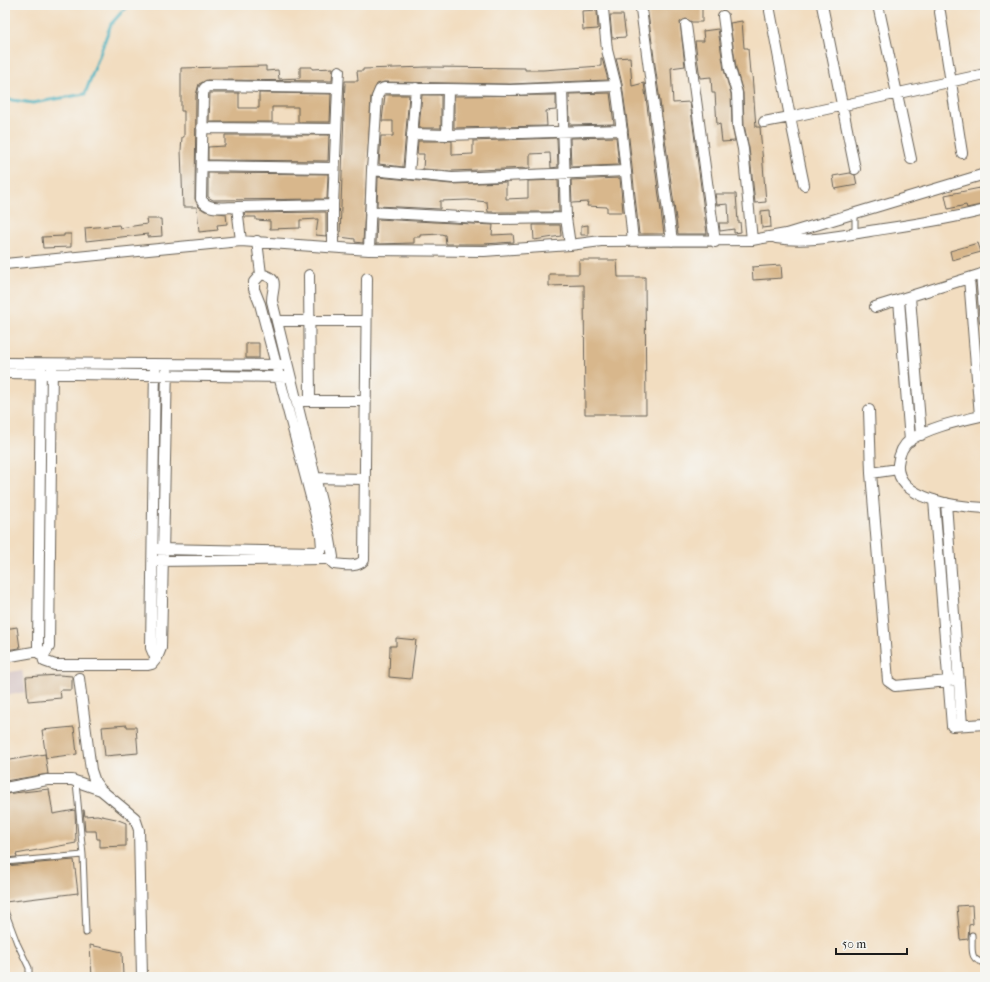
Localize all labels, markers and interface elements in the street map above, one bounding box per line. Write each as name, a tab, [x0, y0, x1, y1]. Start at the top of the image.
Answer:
scale bar	[836, 930, 907, 956]
text: 50 m	[842, 937, 866, 951]

